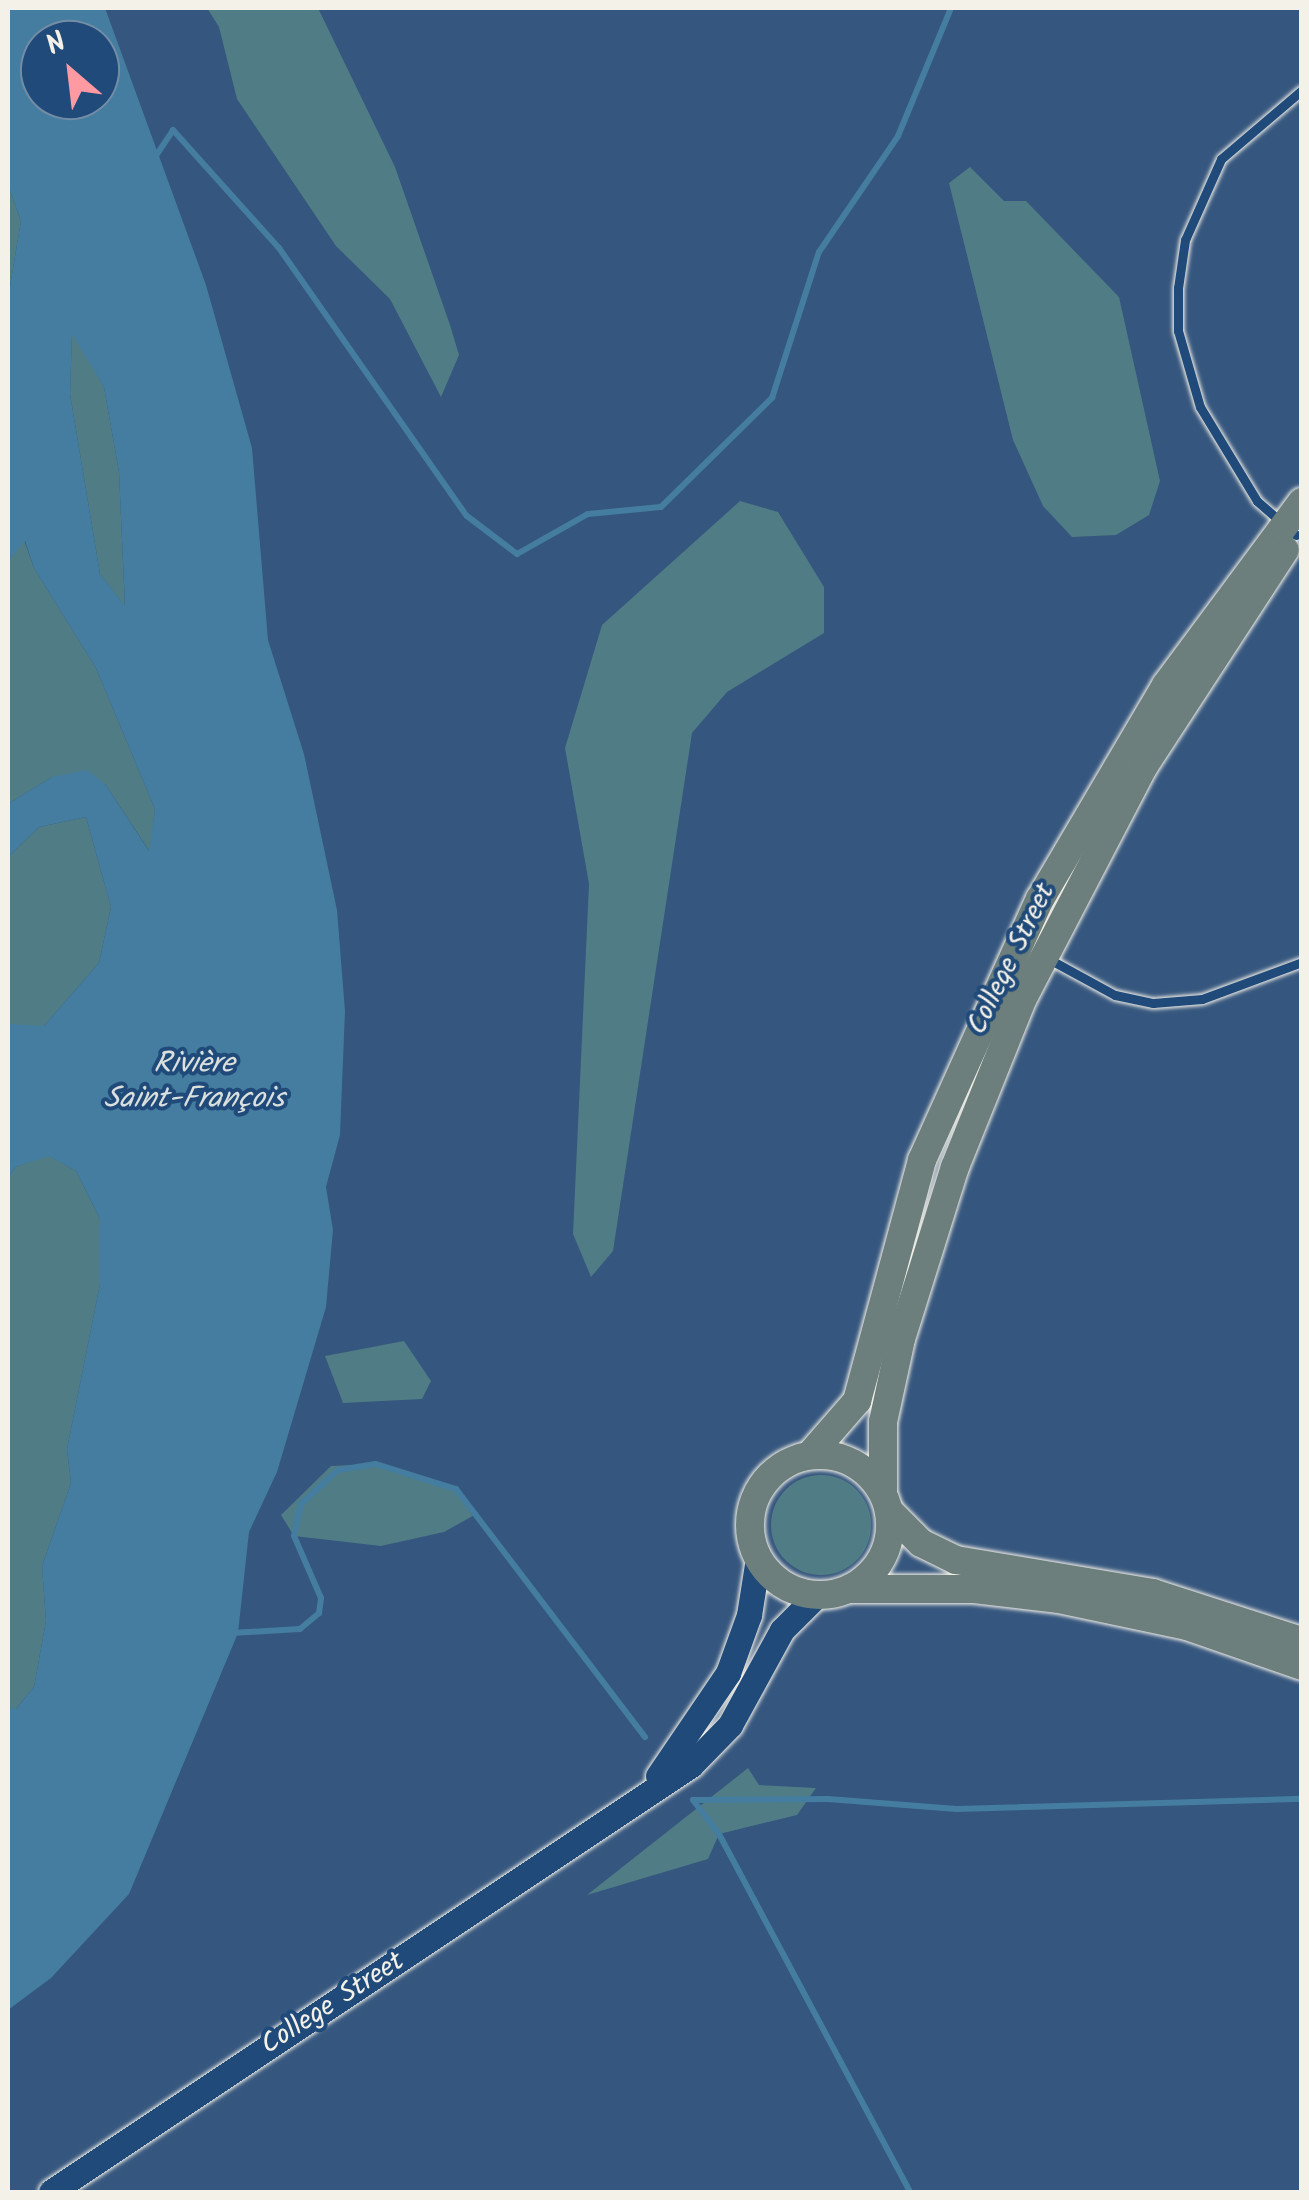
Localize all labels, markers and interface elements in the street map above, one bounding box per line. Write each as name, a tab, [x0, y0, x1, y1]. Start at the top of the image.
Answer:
north arrow	[20, 20, 120, 120]
text: N	[38, 21, 75, 69]
street label: College Street	[961, 878, 1063, 1040]
water label: Rivière Saint-François	[103, 1046, 285, 1116]
street label: College Street	[255, 1945, 411, 2063]

